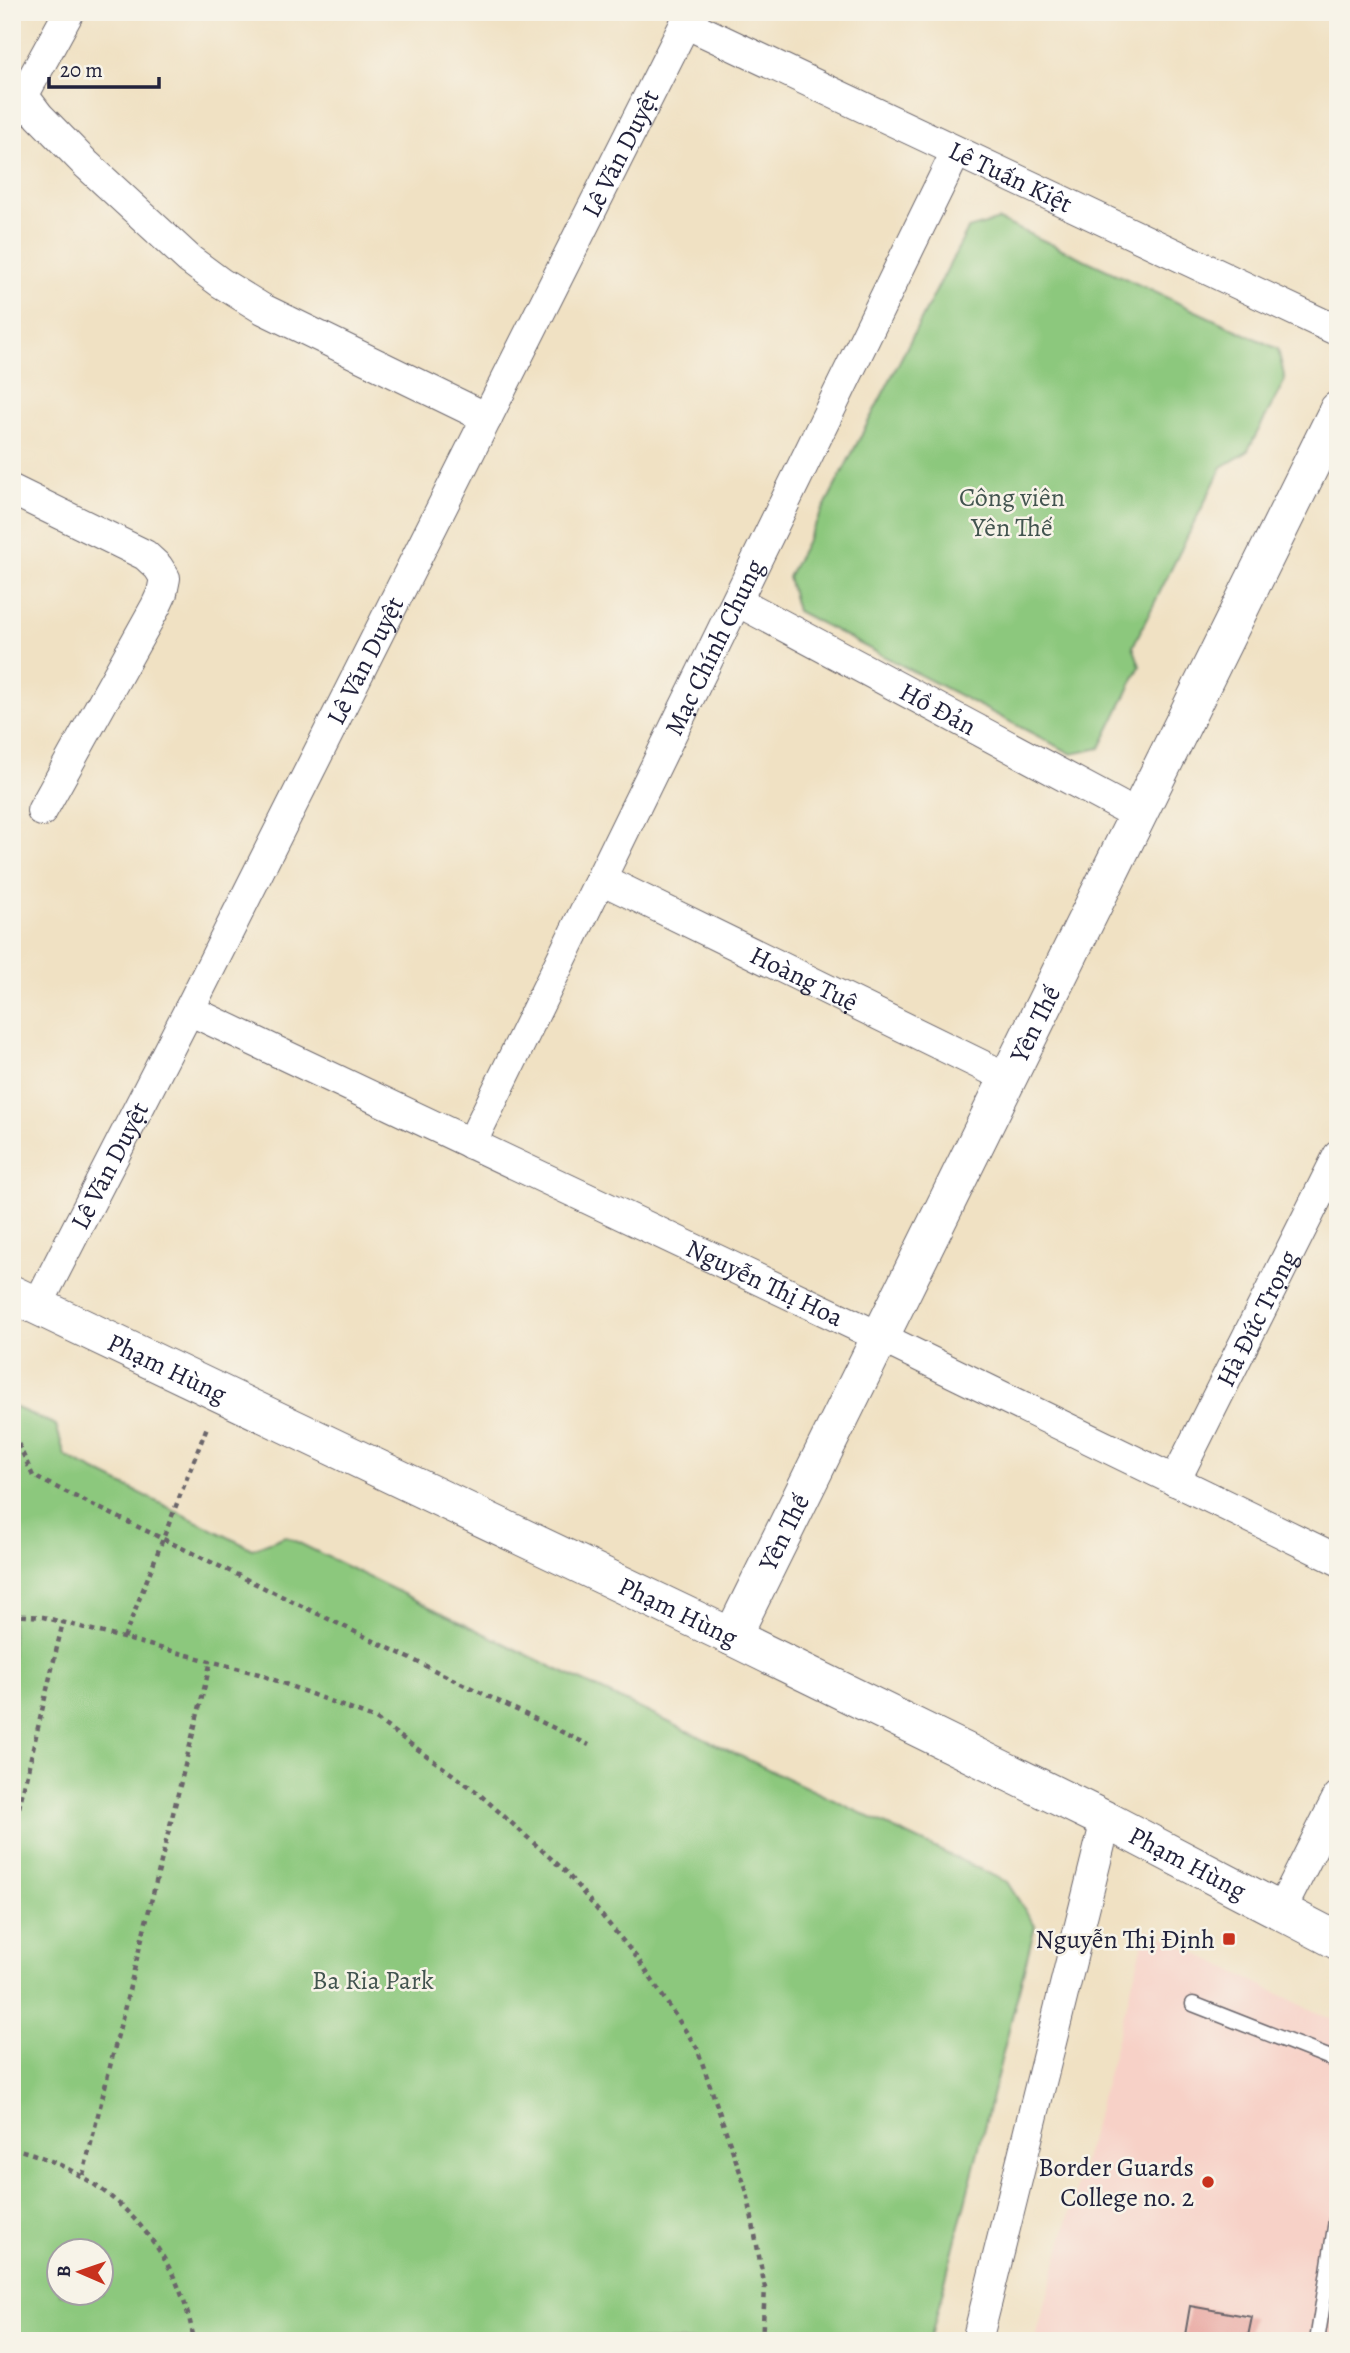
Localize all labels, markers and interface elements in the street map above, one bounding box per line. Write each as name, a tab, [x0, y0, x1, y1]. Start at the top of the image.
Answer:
scale bar	[49, 46, 159, 90]
text: 20 m	[60, 56, 103, 84]
street label: Lê Văn Duyệt	[573, 83, 667, 223]
street label: Lê Tuấn Kiệt	[943, 132, 1079, 221]
park label: Công viên Yên Thế	[959, 480, 1065, 545]
street label: Mạc Chính Chung	[656, 553, 772, 741]
street label: Lê Văn Duyệt	[318, 590, 412, 730]
street label: Hồ Đản	[894, 674, 982, 743]
street label: Hoàng Tuệ	[744, 937, 864, 1019]
street label: Yên Thế	[1001, 979, 1069, 1069]
street label: Lê Văn Duyệt	[62, 1095, 157, 1235]
street label: Nguyễn Thị Hoa	[680, 1230, 849, 1335]
street label: Hà Đức Trọng	[1208, 1244, 1306, 1393]
street label: Phạm Hùng	[102, 1325, 233, 1411]
street label: Yên Thế	[750, 1488, 818, 1577]
street label: Phạm Hùng	[613, 1568, 744, 1655]
street label: Phạm Hùng	[1123, 1817, 1253, 1908]
place label: Nguyễn Thị Định	[1035, 1922, 1215, 1957]
marker: Nguyễn Thị Định	[1221, 1931, 1237, 1947]
park label: Ba Ria Park	[312, 1963, 434, 1998]
place label: Border Guards College no. 2	[1038, 2150, 1194, 2215]
marker: Border Guards College no. 2	[1200, 2174, 1216, 2190]
north arrow	[46, 2238, 116, 2308]
text: B	[51, 2265, 77, 2278]

